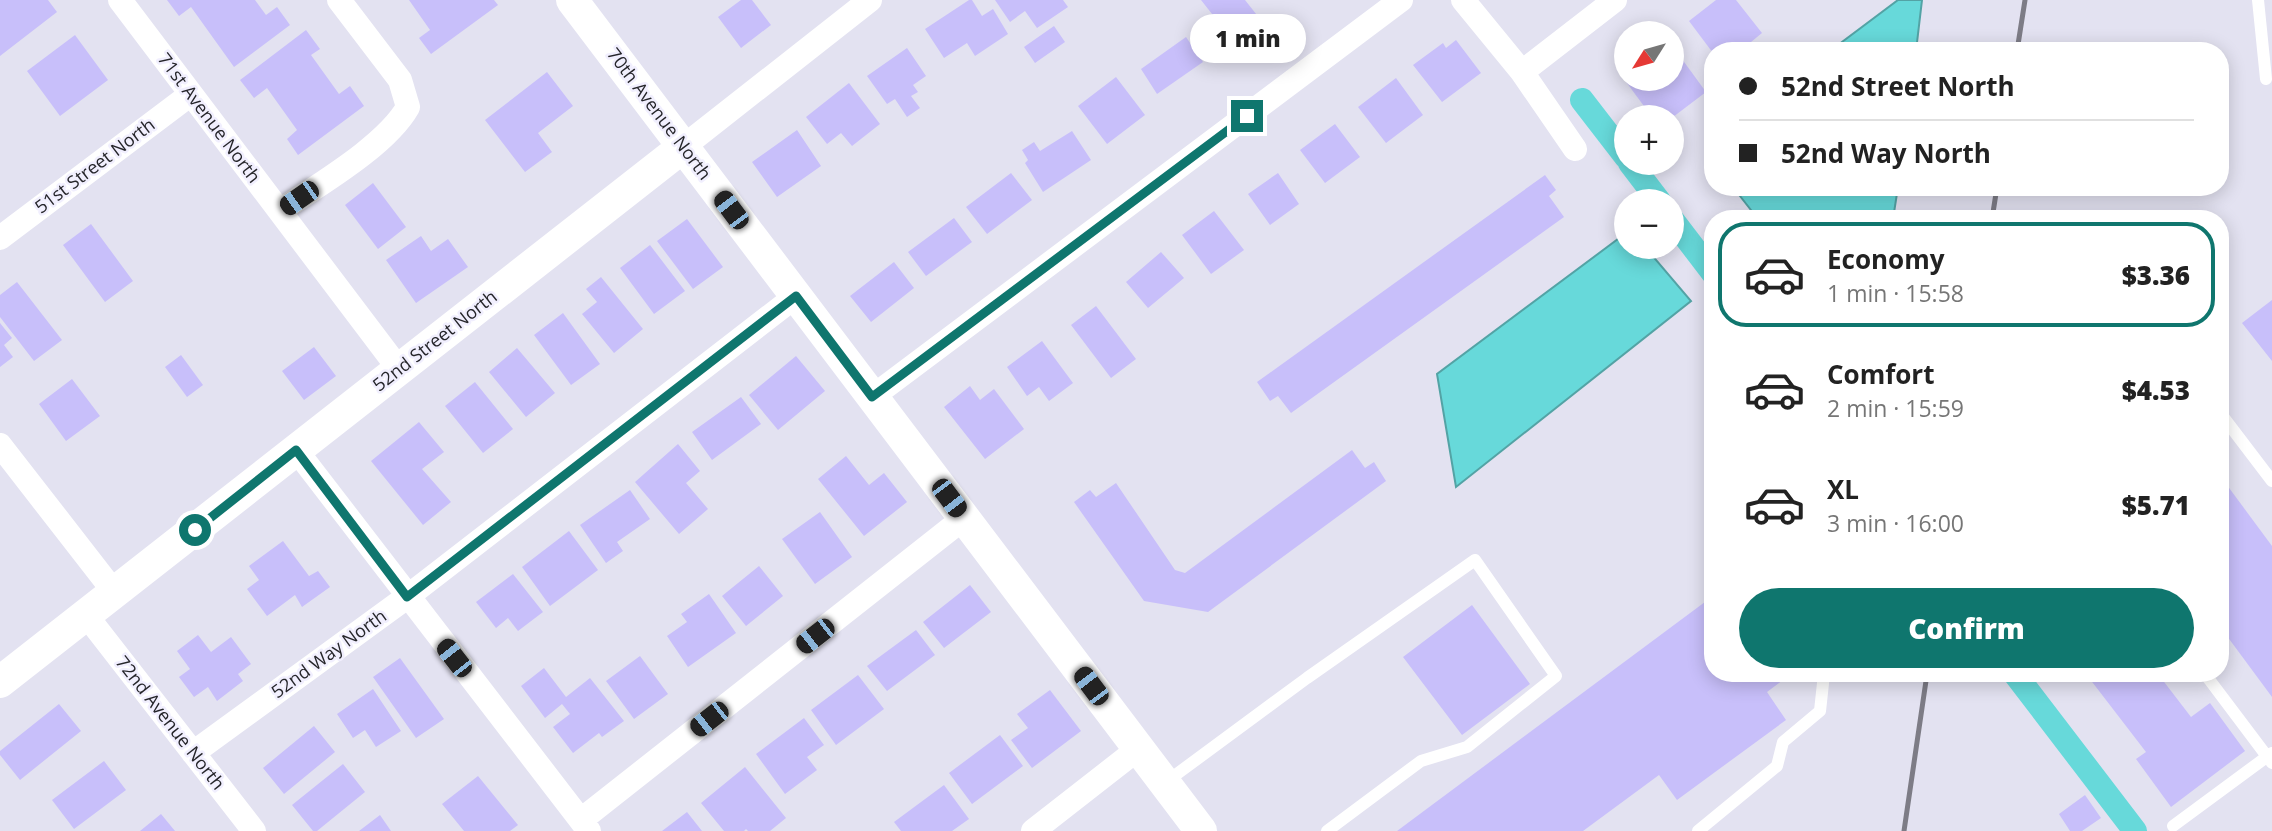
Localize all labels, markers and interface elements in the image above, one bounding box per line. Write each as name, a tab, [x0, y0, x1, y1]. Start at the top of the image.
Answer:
callout: 1 min	[1189, 15, 1305, 64]
north arrow	[1614, 21, 1684, 91]
map controls	[1614, 21, 1684, 259]
text: 1 min	[1215, 22, 1281, 54]
street label: 70th Avenue North	[602, 43, 717, 184]
street label: 71st Avenue North	[153, 48, 267, 187]
text: 52nd Street North	[1781, 68, 2015, 104]
route end	[1231, 100, 1263, 132]
button: +	[1614, 105, 1684, 175]
street label: 51st Street North	[30, 112, 159, 218]
text: 52nd Way North	[1781, 135, 1991, 171]
car	[276, 177, 323, 219]
car	[710, 187, 753, 233]
button: −	[1614, 189, 1684, 259]
text: Economy	[1827, 241, 1945, 277]
icon: car	[1743, 243, 1806, 306]
text: $3.36	[2122, 257, 2190, 293]
text: 1 min · 15:58	[1827, 277, 1964, 309]
street label: 52nd Street North	[367, 284, 501, 396]
text: Comfort	[1827, 356, 1934, 392]
icon: car	[1743, 358, 1806, 421]
text: $4.53	[2122, 372, 2190, 408]
text: 2 min · 15:59	[1827, 392, 1964, 424]
text: XL	[1827, 471, 1859, 507]
icon: car	[1743, 473, 1806, 536]
car	[928, 475, 971, 521]
text: $5.71	[2122, 487, 2190, 523]
text: 3 min · 16:00	[1827, 507, 1964, 539]
route start	[179, 514, 211, 546]
button: Confirm	[1739, 588, 2194, 668]
street label: 52nd Way North	[266, 603, 391, 703]
car	[792, 615, 839, 657]
car	[433, 635, 476, 681]
street label: 72nd Avenue North	[111, 650, 231, 794]
car	[1070, 663, 1113, 709]
car	[686, 698, 733, 740]

